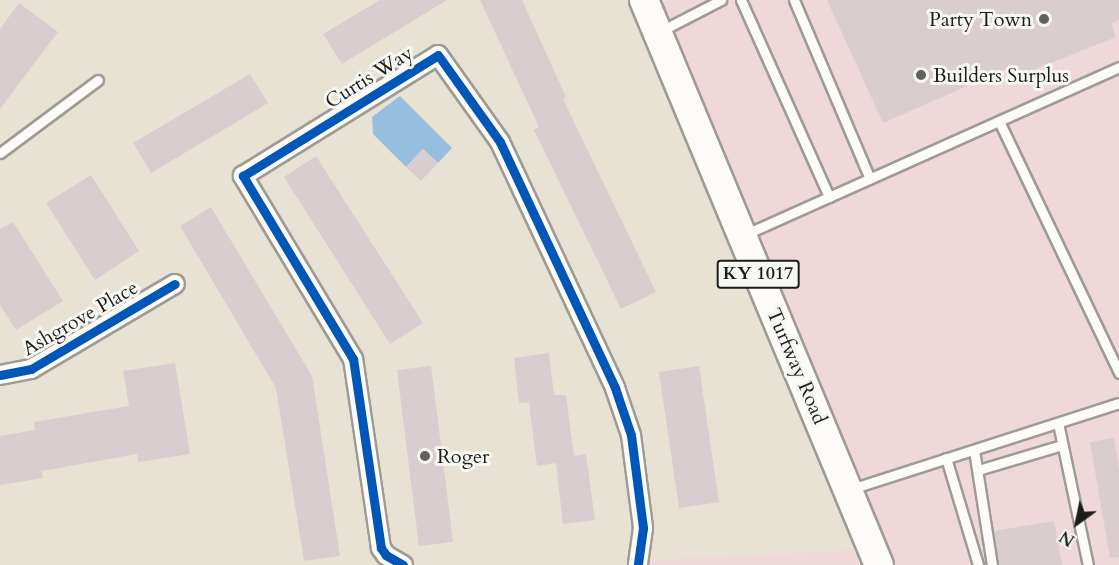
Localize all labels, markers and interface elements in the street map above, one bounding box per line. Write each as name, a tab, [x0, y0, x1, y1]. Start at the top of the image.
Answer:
place label: Party Town	[929, 7, 1032, 31]
marker: Party Town	[1037, 12, 1051, 26]
street label: Curtis Way	[321, 41, 417, 113]
place label: Builders Surplus	[933, 63, 1069, 87]
marker: Builders Surplus	[914, 68, 928, 82]
road number: KY 1017	[716, 259, 800, 289]
street label: Ashgrove Place	[18, 275, 142, 361]
street label: Turfway Road	[762, 304, 832, 428]
place label: Roger	[437, 444, 489, 468]
marker: Roger	[418, 449, 432, 463]
north arrow	[1047, 493, 1107, 553]
text: N	[1055, 525, 1079, 551]

